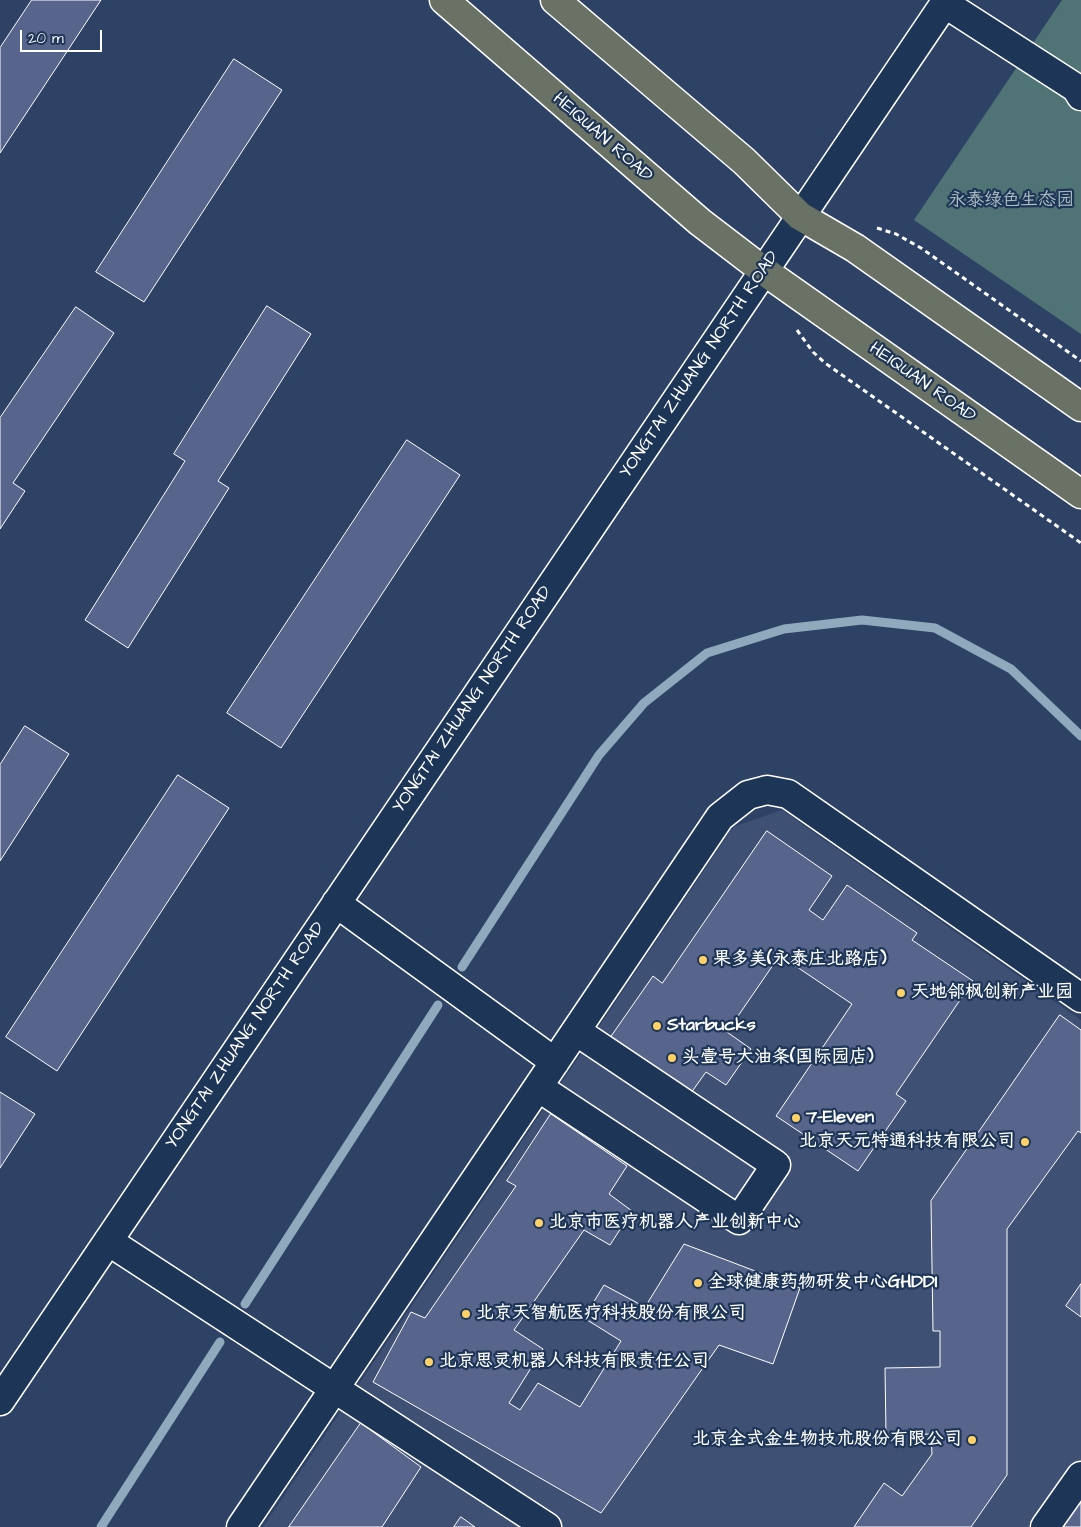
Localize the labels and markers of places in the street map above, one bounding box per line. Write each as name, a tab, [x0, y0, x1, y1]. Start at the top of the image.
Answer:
place label: 果多美(永泰庄北路店)	[713, 949, 887, 971]
marker: 果多美(永泰庄北路店)	[697, 954, 709, 966]
place label: 天地邻枫创新产业园	[911, 982, 1073, 1004]
marker: 天地邻枫创新产业园	[895, 987, 907, 999]
place label: Starbucks	[667, 1015, 756, 1037]
marker: Starbucks	[651, 1020, 663, 1032]
place label: 头壹号大油条(国际园店)	[682, 1047, 874, 1069]
marker: 头壹号大油条(国际园店)	[666, 1052, 678, 1064]
place label: 7-Eleven	[806, 1107, 874, 1129]
marker: 7-Eleven	[790, 1112, 802, 1124]
place label: 北京天元特通科技有限公司	[799, 1131, 1015, 1153]
marker: 北京天元特通科技有限公司	[1019, 1136, 1031, 1148]
place label: 北京市医疗机器人产业创新中心	[549, 1212, 801, 1234]
marker: 北京市医疗机器人产业创新中心	[533, 1217, 545, 1229]
place label: 全球健康药物研发中心GHDDI	[708, 1272, 937, 1294]
marker: 全球健康药物研发中心GHDDI	[692, 1277, 704, 1289]
place label: 北京天智航医疗科技股份有限公司	[476, 1303, 746, 1325]
marker: 北京天智航医疗科技股份有限公司	[460, 1308, 472, 1320]
place label: 北京思灵机器人科技有限责任公司	[439, 1351, 709, 1373]
marker: 北京思灵机器人科技有限责任公司	[423, 1356, 435, 1368]
place label: 北京全式金生物技术股份有限公司	[692, 1429, 962, 1451]
marker: 北京全式金生物技术股份有限公司	[966, 1434, 978, 1446]

